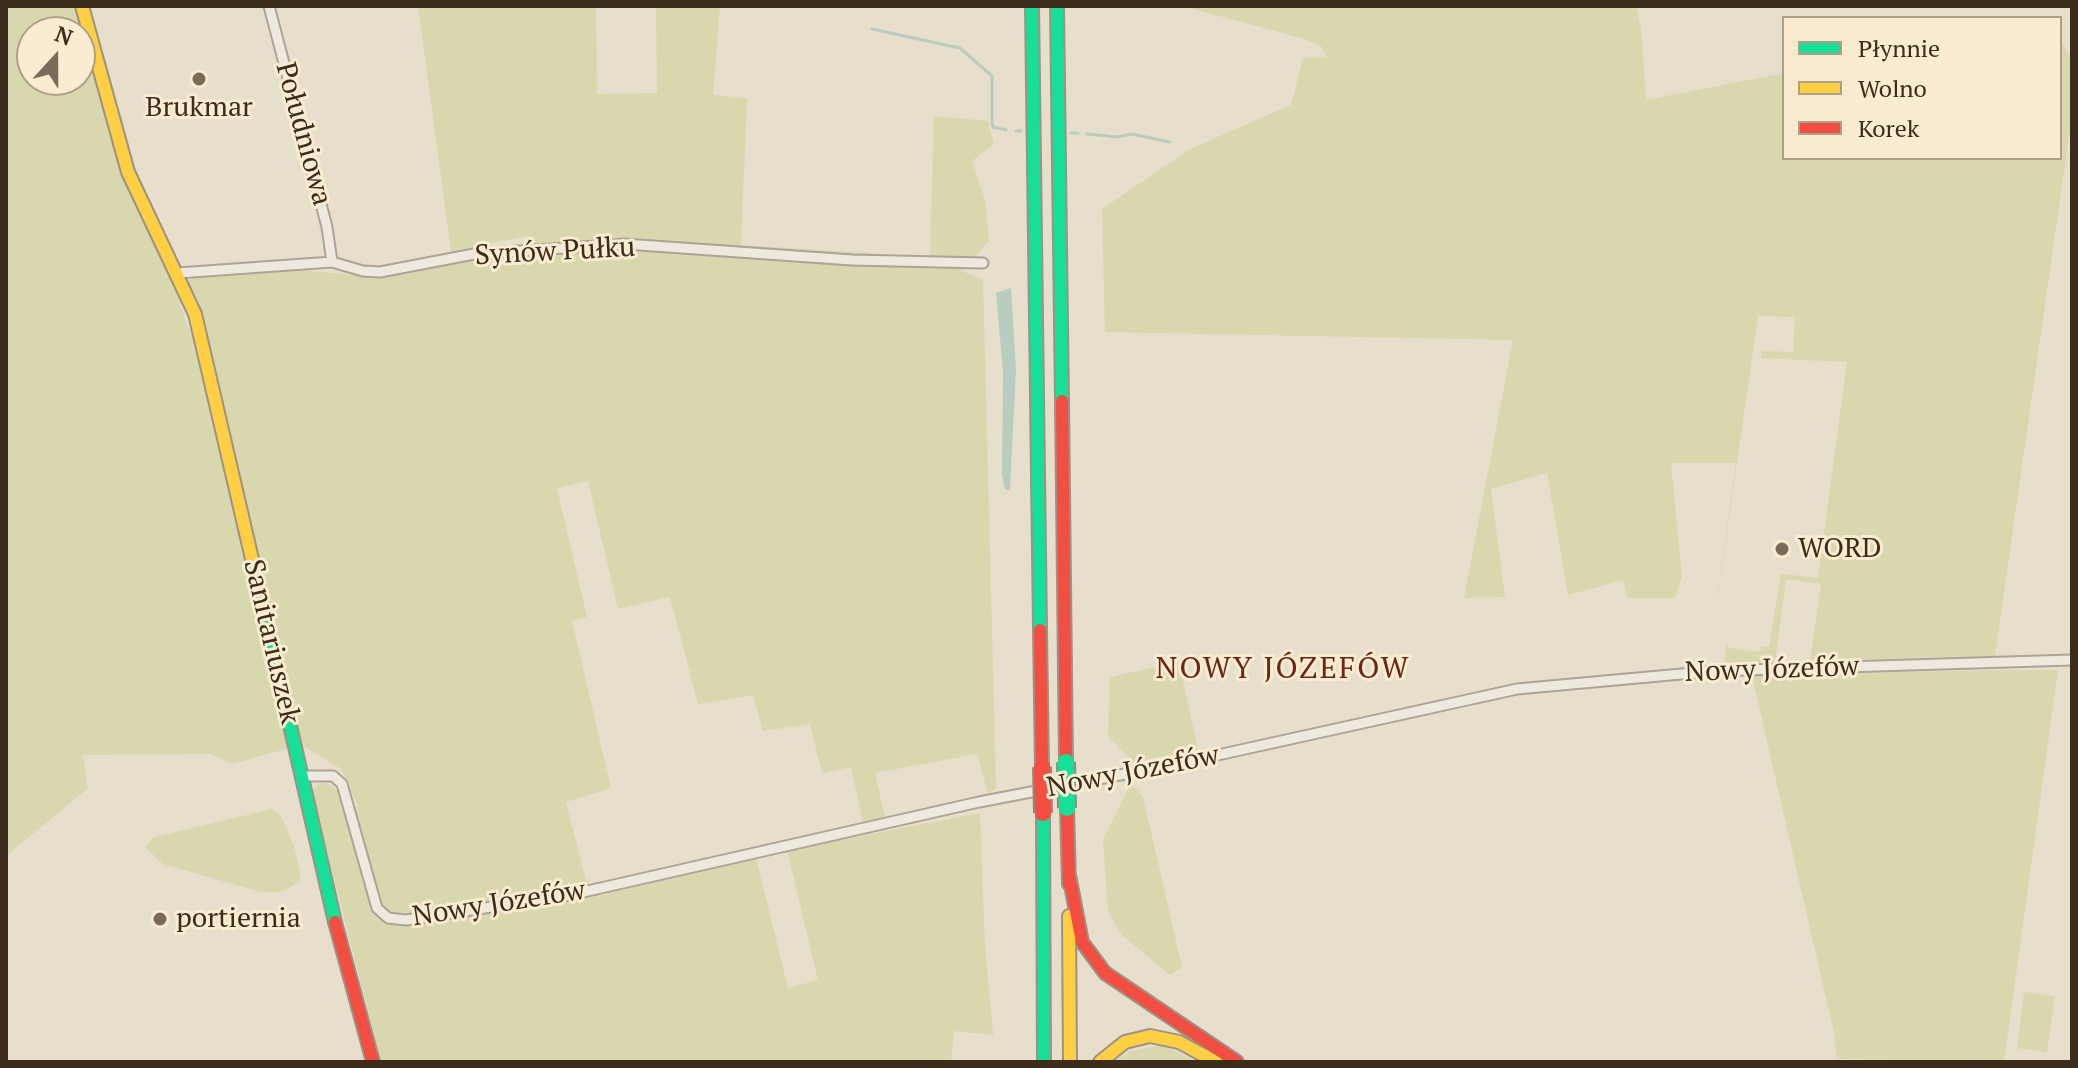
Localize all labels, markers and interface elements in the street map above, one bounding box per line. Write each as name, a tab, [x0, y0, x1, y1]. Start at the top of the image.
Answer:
north arrow	[16, 16, 96, 96]
legend	[1782, 16, 2062, 160]
text: N	[51, 18, 77, 52]
text: Płynnie	[1858, 32, 1940, 64]
street label: Południowa	[268, 59, 338, 209]
marker: Brukmar	[190, 70, 208, 88]
text: Wolno	[1858, 72, 1927, 104]
place label: Brukmar	[145, 91, 253, 125]
text: Korek	[1858, 112, 1919, 144]
street label: Synów Pułku	[474, 231, 636, 273]
place label: WORD	[1798, 532, 1882, 566]
marker: WORD	[1773, 540, 1791, 558]
street label: Sanitariuszek	[236, 556, 306, 728]
street label: Nowy Józefów	[1684, 650, 1860, 690]
district label: NOWY JÓZEFÓW	[1156, 651, 1410, 687]
street label: Nowy Józefów	[1044, 739, 1222, 805]
street label: Nowy Józefów	[410, 874, 588, 934]
place label: portiernia	[176, 902, 301, 936]
marker: portiernia	[151, 910, 169, 928]

